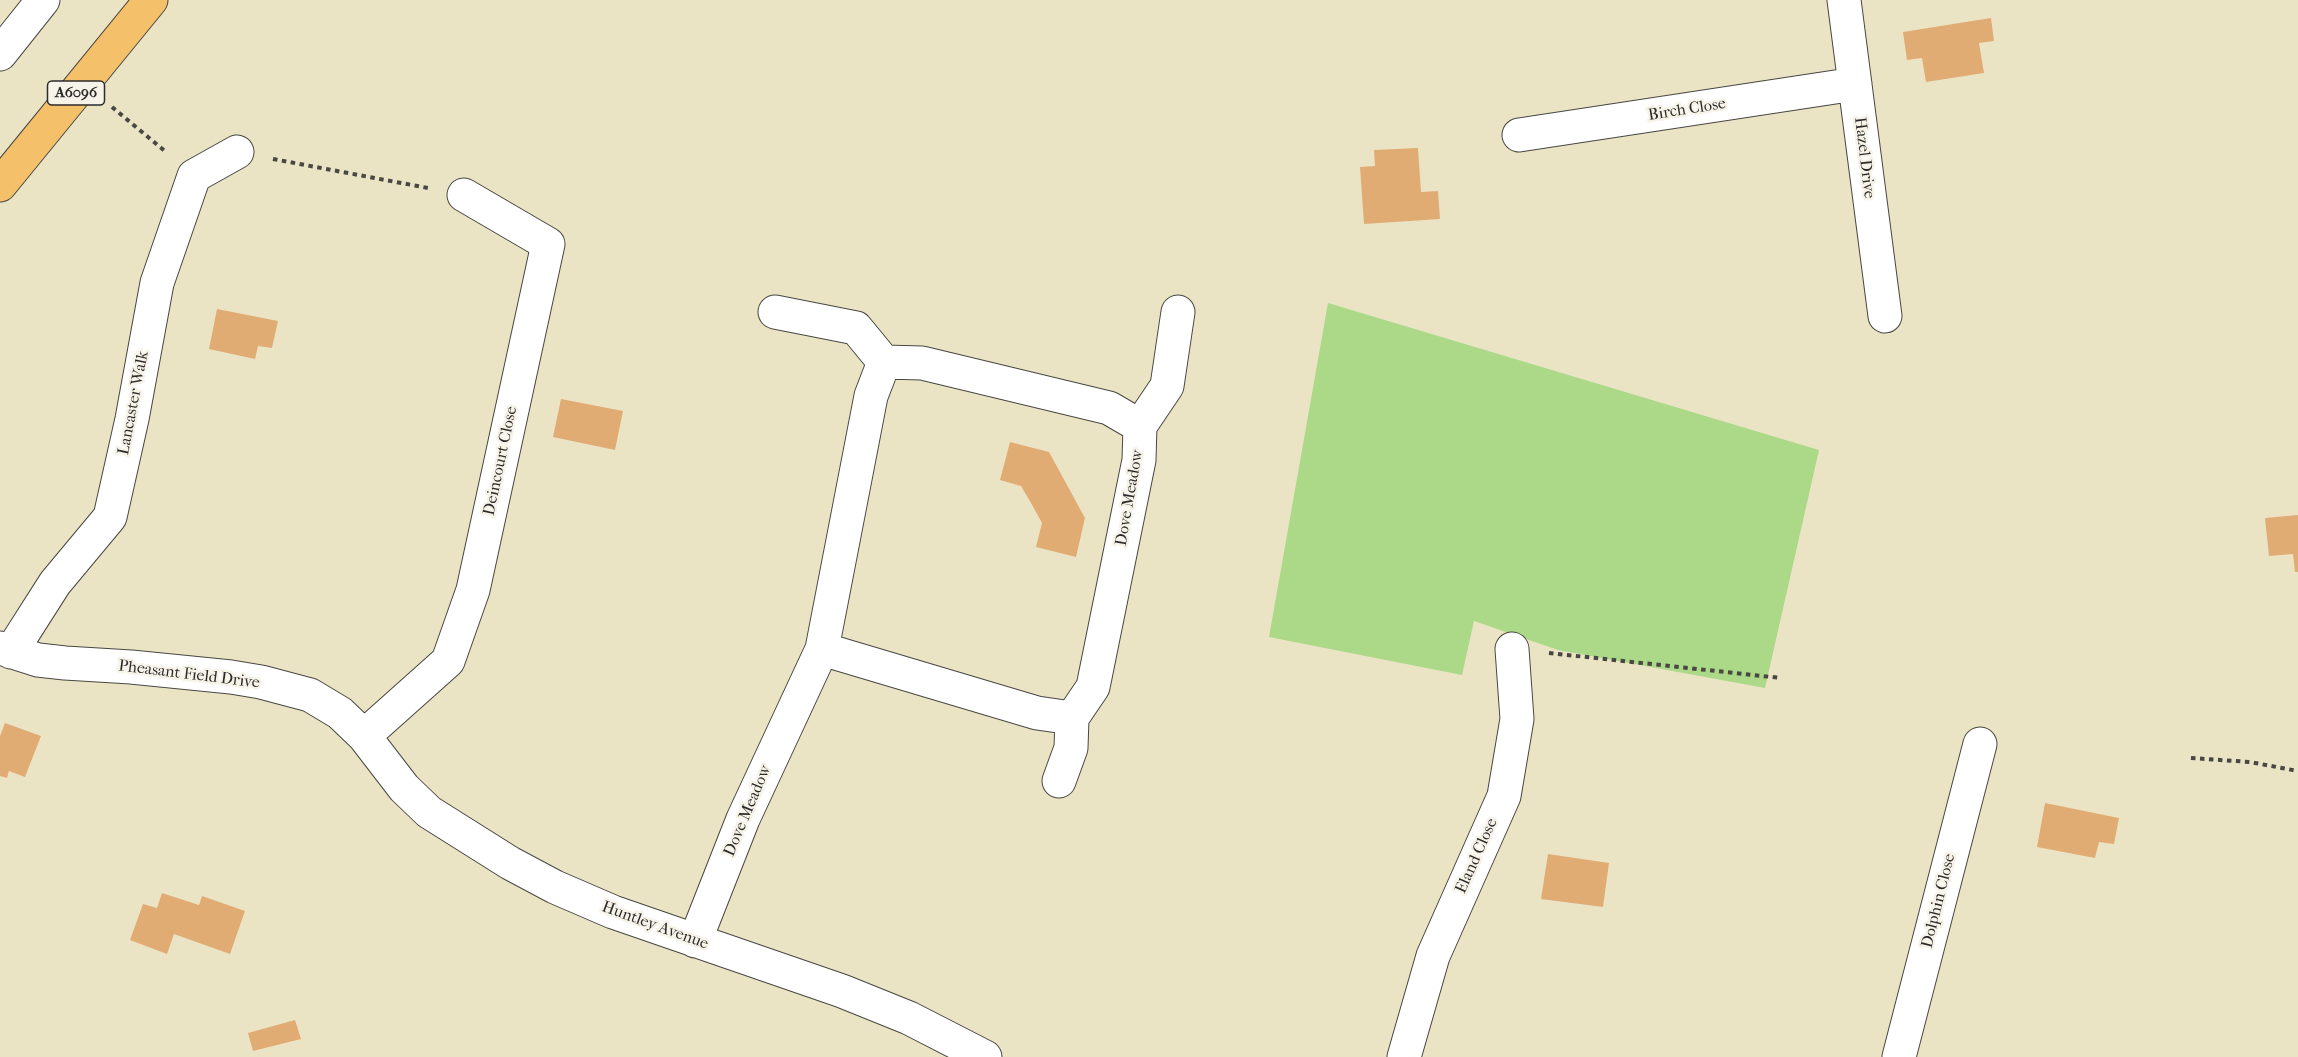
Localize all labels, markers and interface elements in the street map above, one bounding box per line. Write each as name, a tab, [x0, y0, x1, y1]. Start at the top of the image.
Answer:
road number: A6096	[48, 81, 104, 105]
street label: Birch Close	[1647, 94, 1727, 126]
street label: Hazel Drive	[1849, 116, 1879, 200]
street label: Lancaster Walk	[115, 350, 153, 456]
street label: Deincourt Close	[480, 405, 522, 517]
street label: Dove Meadow	[1112, 448, 1148, 548]
street label: Pheasant Field Drive	[117, 657, 261, 693]
street label: Dove Meadow	[720, 762, 776, 860]
street label: Eland Close	[1452, 816, 1502, 896]
street label: Dolphin Close	[1918, 852, 1960, 950]
street label: Huntley Avenue	[599, 898, 711, 954]

